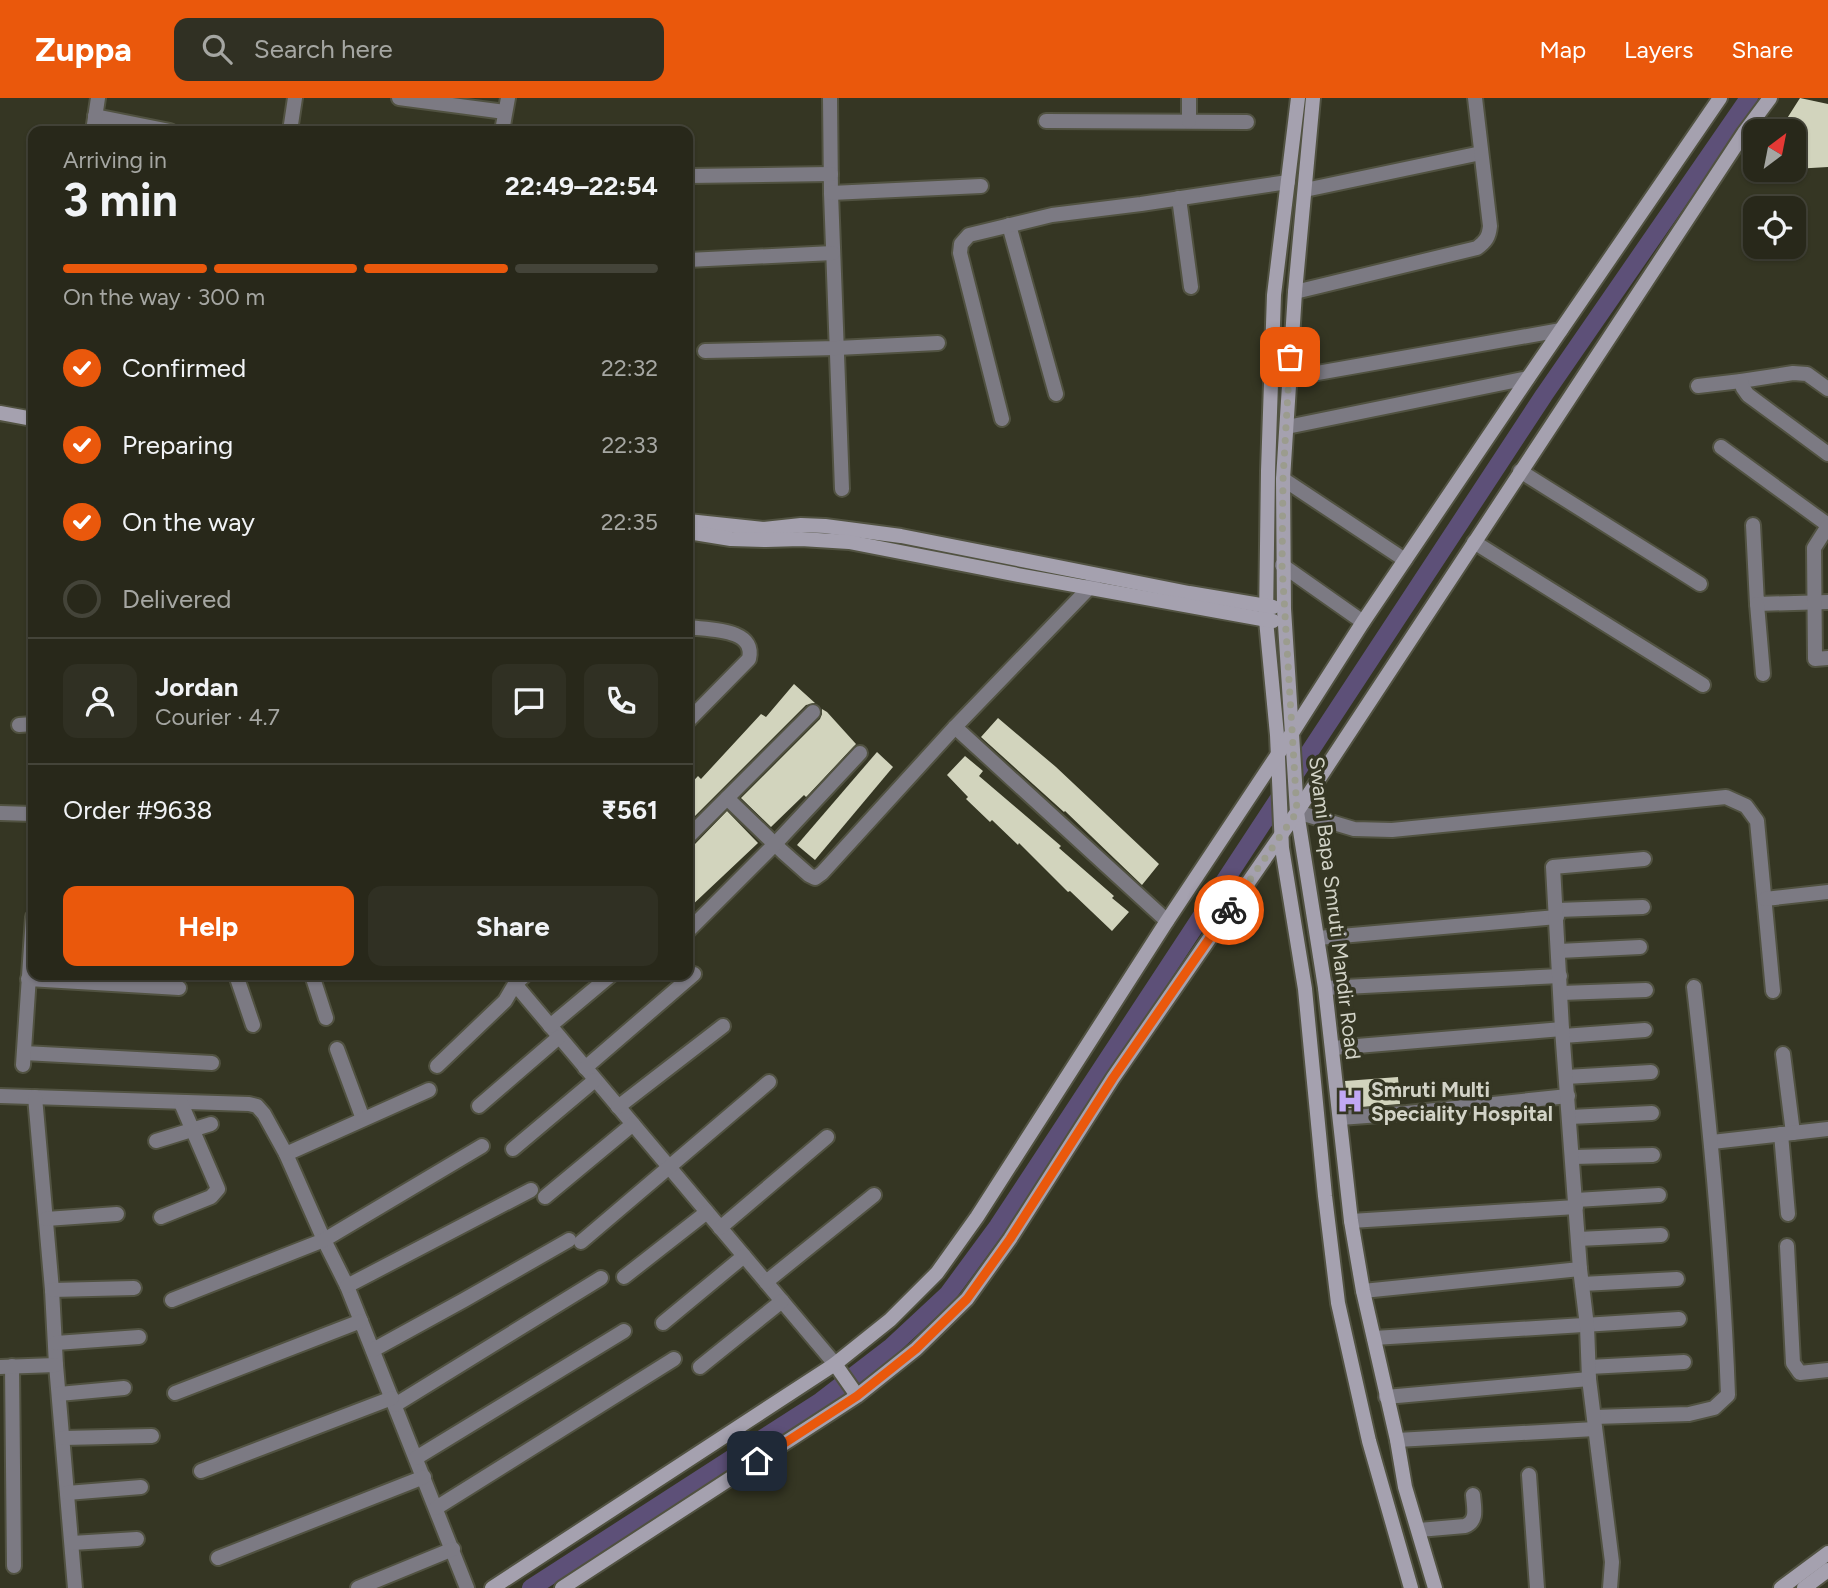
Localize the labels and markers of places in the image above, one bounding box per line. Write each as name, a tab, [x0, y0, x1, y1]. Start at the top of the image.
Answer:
pin	[1260, 327, 1320, 387]
place label: Smruti Multi Speciality Hospital	[1371, 1077, 1553, 1126]
hospital icon: Smruti Multi Speciality Hospital	[1335, 1086, 1365, 1116]
pin	[727, 1431, 787, 1491]

